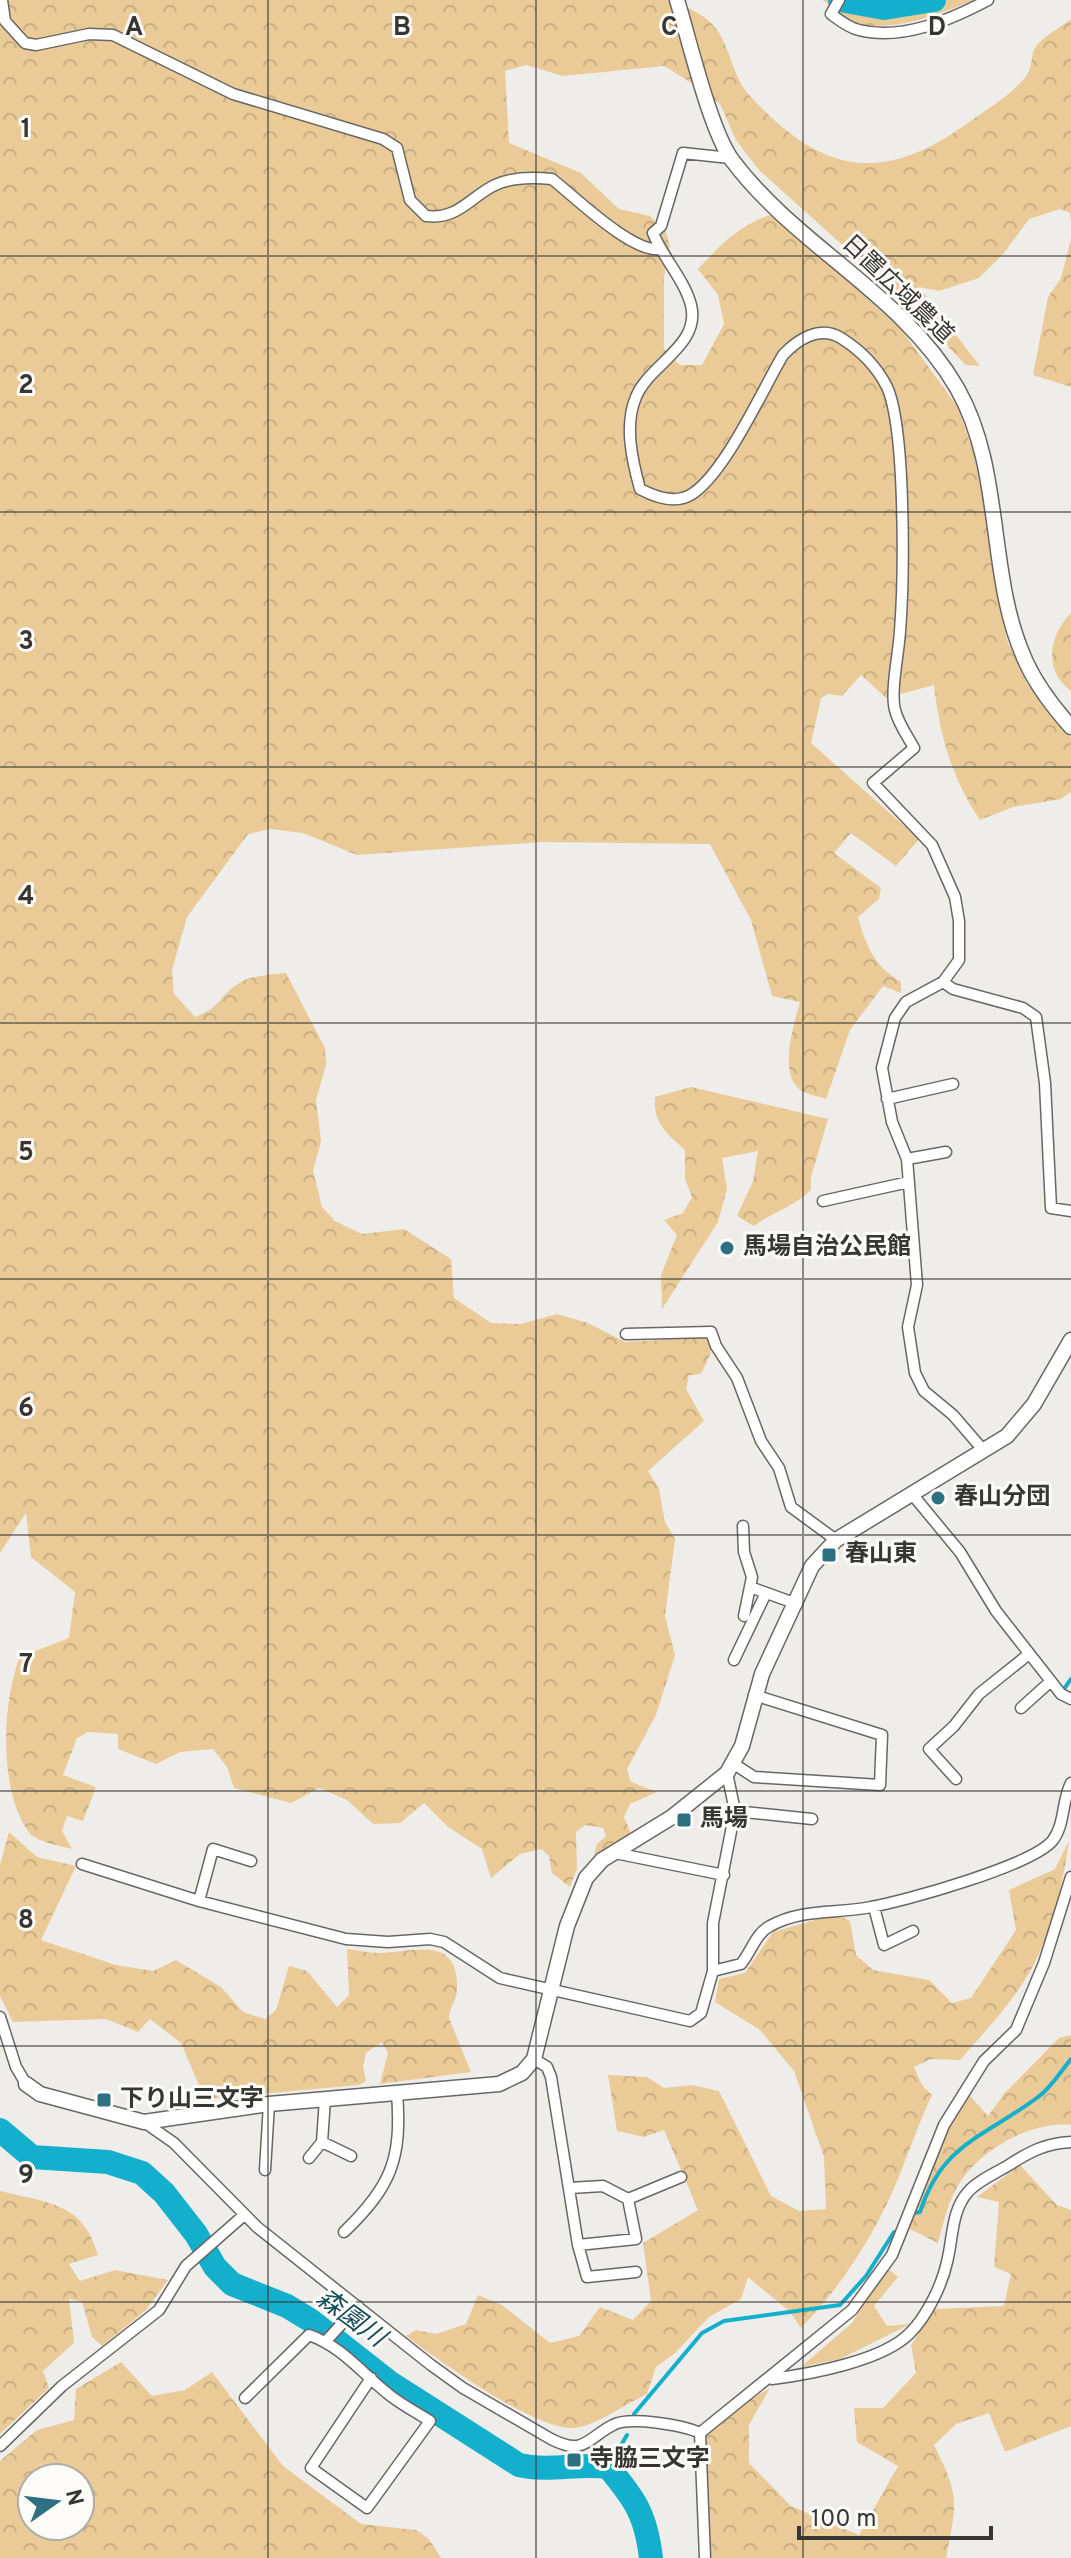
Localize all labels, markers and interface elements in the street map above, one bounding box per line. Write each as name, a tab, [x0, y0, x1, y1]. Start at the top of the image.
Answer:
text: A	[125, 12, 143, 45]
text: B	[393, 12, 411, 45]
text: C	[661, 12, 677, 45]
text: D	[928, 12, 946, 45]
text: 1	[21, 114, 31, 147]
street label: 日置広域農道	[835, 229, 959, 351]
text: 2	[18, 370, 34, 403]
text: 3	[18, 626, 34, 659]
text: 4	[18, 881, 34, 914]
text: 5	[18, 1137, 34, 1170]
place label: 馬場自治公民館	[743, 1233, 911, 1263]
marker: 馬場自治公民館	[718, 1239, 736, 1257]
text: 6	[18, 1393, 34, 1426]
place label: 春山分団	[954, 1483, 1050, 1513]
marker: 春山分団	[929, 1489, 947, 1507]
place label: 春山東	[845, 1540, 917, 1570]
marker: 春山東	[820, 1546, 838, 1564]
text: 7	[19, 1649, 33, 1682]
place label: 馬場	[700, 1805, 748, 1835]
marker: 馬場	[675, 1811, 693, 1829]
text: 8	[18, 1905, 34, 1938]
place label: 下り山三文字	[120, 2085, 264, 2115]
marker: 下り山三文字	[95, 2091, 113, 2109]
text: 9	[18, 2160, 34, 2193]
water label: 森園川	[309, 2283, 394, 2357]
place label: 寺脇三文字	[590, 2445, 710, 2475]
marker: 寺脇三文字	[565, 2451, 583, 2469]
north arrow	[16, 2462, 96, 2542]
text: N	[58, 2487, 88, 2509]
scale bar	[799, 2490, 991, 2540]
text: 100 m	[811, 2505, 877, 2535]

